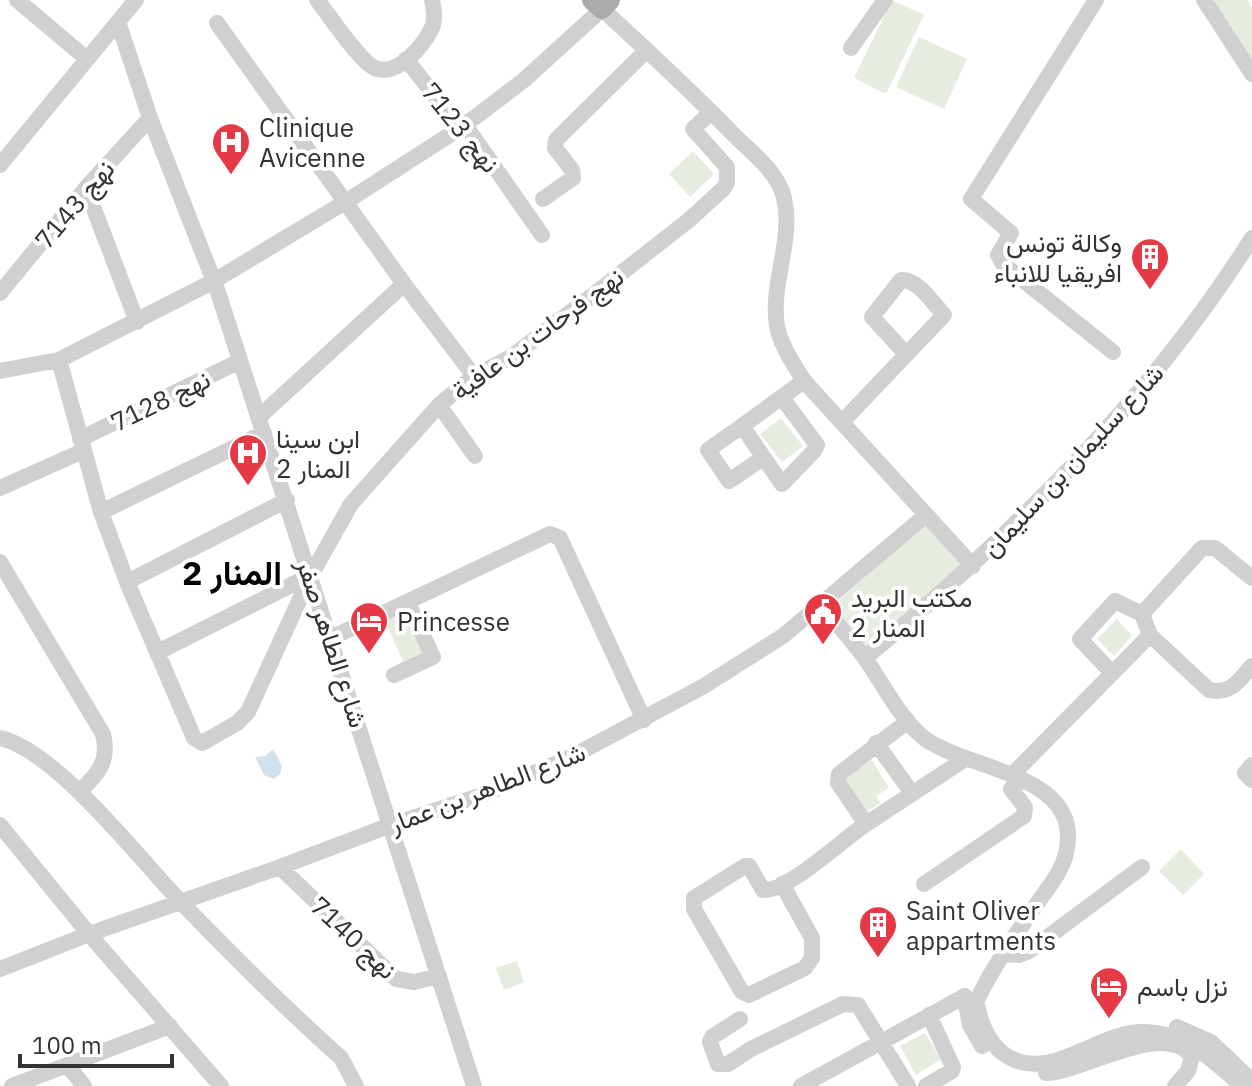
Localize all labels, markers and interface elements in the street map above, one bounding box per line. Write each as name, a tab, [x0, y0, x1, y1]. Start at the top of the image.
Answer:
street label: نهج 7123	[413, 75, 508, 180]
place label: Clinique Avicenne	[259, 110, 365, 174]
hospital icon: Clinique Avicenne	[210, 121, 252, 176]
street label: نهج 7143	[27, 152, 123, 257]
place label: وكالة تونس افريقيا للانباء	[994, 225, 1122, 289]
building icon: وكالة تونس افريقيا للانباء	[1129, 236, 1171, 291]
street label: نهج فرحات بن عافية	[444, 259, 631, 409]
street label: شارع سليمان بن سليمان	[974, 356, 1172, 565]
street label: نهج 7128	[105, 361, 216, 440]
place label: ابن سينا المنار 2	[276, 421, 360, 485]
hospital icon: ابن سينا المنار 2	[227, 432, 269, 487]
district label: المنار 2	[182, 550, 282, 595]
street label: شارع الطاهر صفر	[288, 553, 376, 732]
place label: مكتب البريد المنار 2	[851, 580, 972, 644]
public building icon: مكتب البريد المنار 2	[802, 591, 844, 646]
hotel icon: Princesse	[348, 600, 390, 655]
place label: Princesse	[397, 604, 510, 638]
street label: شارع الطاهر بن عمار	[383, 734, 591, 842]
street label: نهج 7140	[302, 888, 405, 987]
place label: Saint Oliver appartments	[906, 893, 1056, 957]
building icon: Saint Oliver appartments	[857, 904, 899, 959]
hotel icon: نزل باسم	[1088, 965, 1130, 1020]
place label: نزل باسم	[1137, 969, 1228, 1004]
scale bar	[20, 1018, 172, 1068]
text: 100 m	[32, 1029, 102, 1061]

